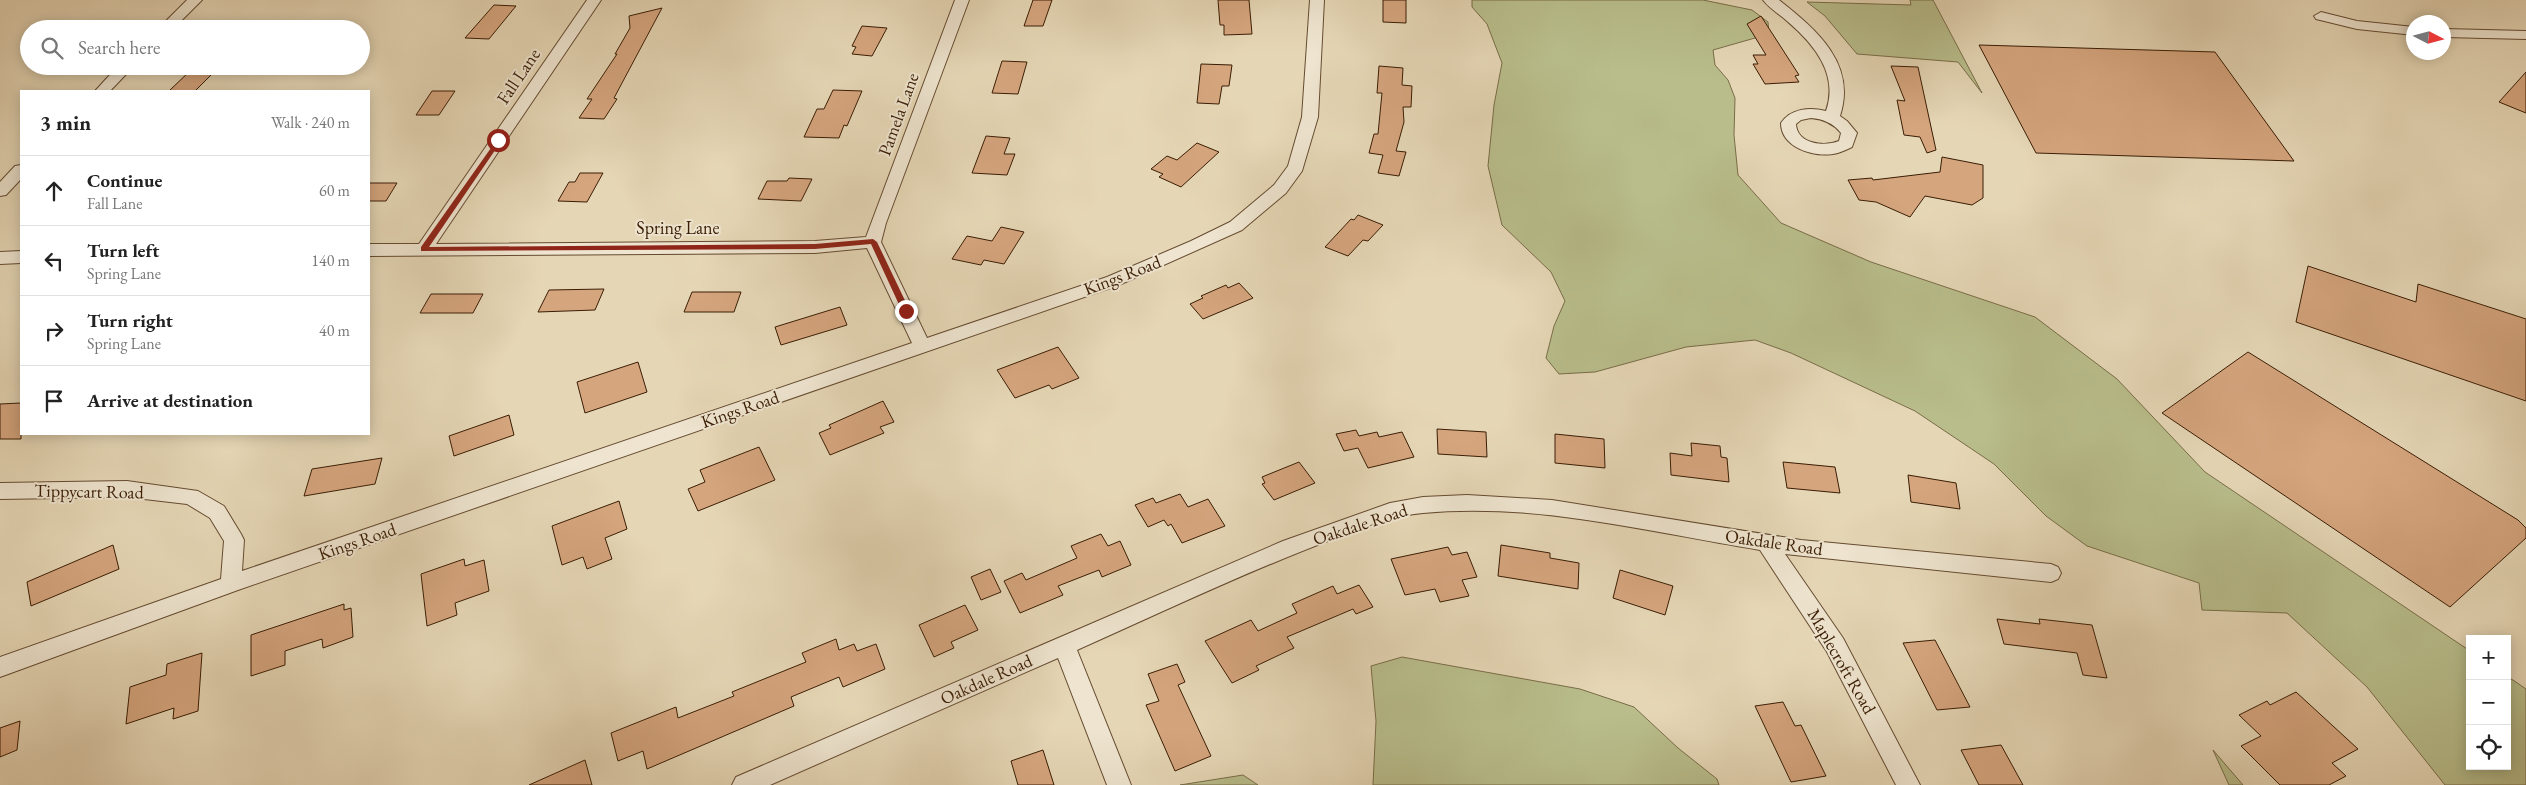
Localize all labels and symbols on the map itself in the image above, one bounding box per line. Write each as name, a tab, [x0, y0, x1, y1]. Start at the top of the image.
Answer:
north arrow	[2406, 15, 2451, 60]
street label: Fall Lane	[491, 44, 545, 108]
street label: Pamela Lane	[872, 69, 924, 159]
route start	[487, 129, 510, 152]
street label: Spring Lane	[636, 216, 720, 239]
street label: Kings Road	[1080, 249, 1165, 300]
route end	[895, 300, 918, 323]
street label: Kings Road	[698, 385, 783, 433]
street label: Tippycart Road	[34, 479, 145, 503]
street label: Oakdale Road	[1310, 498, 1411, 550]
street label: Kings Road	[315, 517, 400, 565]
street label: Oakdale Road	[1724, 524, 1825, 560]
street label: Maplecroft Road	[1803, 604, 1882, 719]
street label: Oakdale Road	[936, 648, 1036, 709]

